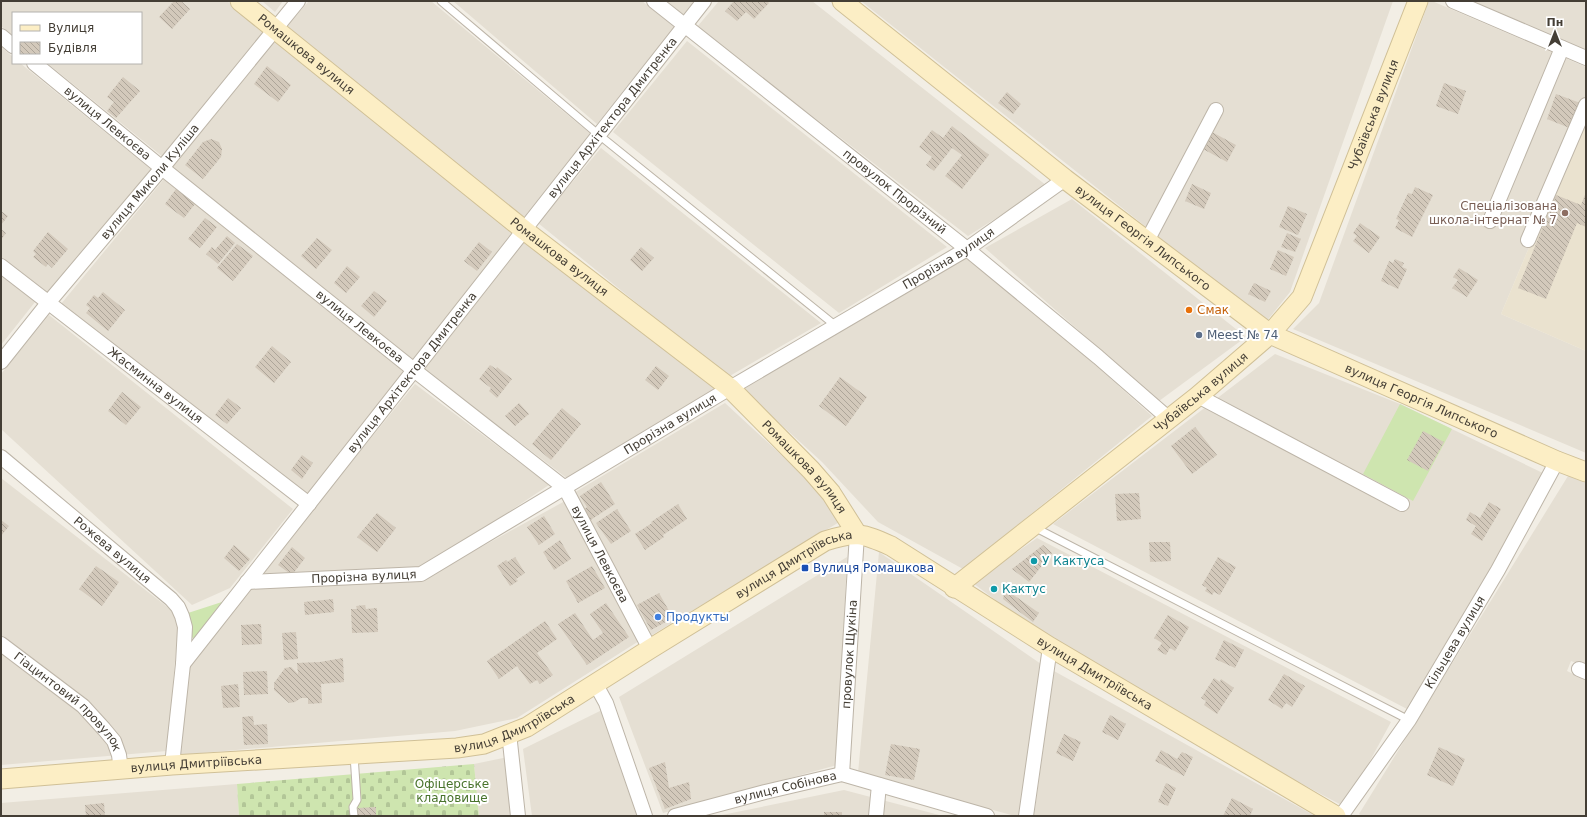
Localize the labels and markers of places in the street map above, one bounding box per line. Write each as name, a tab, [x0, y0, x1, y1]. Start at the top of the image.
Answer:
place label: Спеціалізована школа-інтернат № 7	[1429, 199, 1557, 227]
marker: Спеціалізована школа-інтернат № 7	[1560, 208, 1570, 218]
place label: Смак	[1197, 303, 1229, 317]
marker: Смак	[1184, 305, 1194, 315]
place label: Meest № 74	[1207, 328, 1278, 342]
marker: Meest № 74	[1194, 330, 1204, 340]
place label: У Кактуса	[1042, 554, 1104, 568]
marker: У Кактуса	[1029, 556, 1039, 566]
place label: Вулиця Ромашкова	[813, 561, 934, 575]
marker: Вулиця Ромашкова	[800, 563, 810, 573]
place label: Кактус	[1002, 582, 1046, 596]
marker: Кактус	[989, 584, 999, 594]
place label: Продукты	[666, 610, 729, 624]
marker: Продукты	[653, 612, 663, 622]

